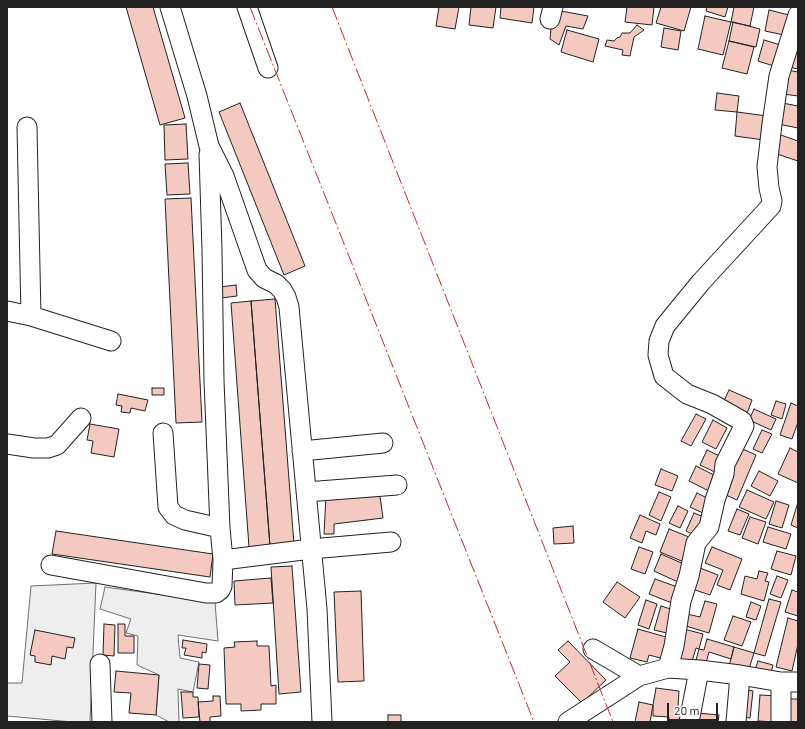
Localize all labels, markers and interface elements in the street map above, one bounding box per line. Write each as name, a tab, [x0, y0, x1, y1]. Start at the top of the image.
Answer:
scale bar	[669, 695, 720, 721]
text: 20 m	[674, 703, 700, 717]

